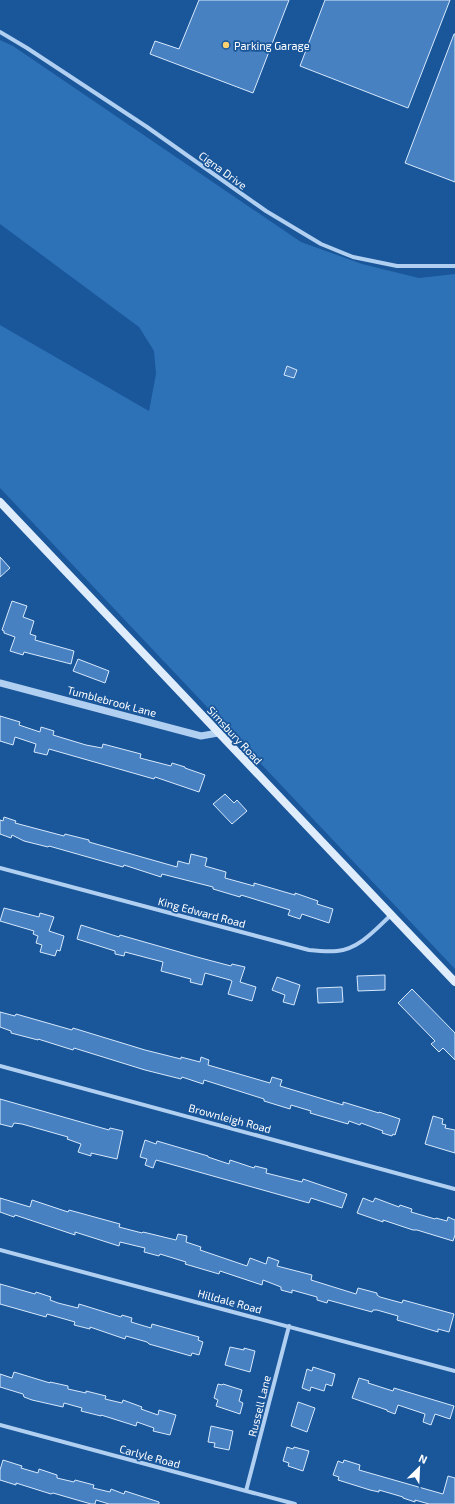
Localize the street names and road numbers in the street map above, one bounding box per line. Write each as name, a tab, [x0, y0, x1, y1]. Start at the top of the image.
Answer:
street label: Cigna Drive	[196, 148, 250, 192]
street label: Tumblebrook Lane	[66, 683, 158, 719]
street label: Simsbury Road	[205, 703, 265, 767]
street label: King Edward Road	[157, 894, 247, 930]
street label: Brownleigh Road	[187, 1101, 273, 1135]
street label: Hilldale Road	[196, 1286, 264, 1316]
street label: Russell Lane	[245, 1374, 273, 1438]
street label: Carlyle Road	[118, 1442, 182, 1470]

